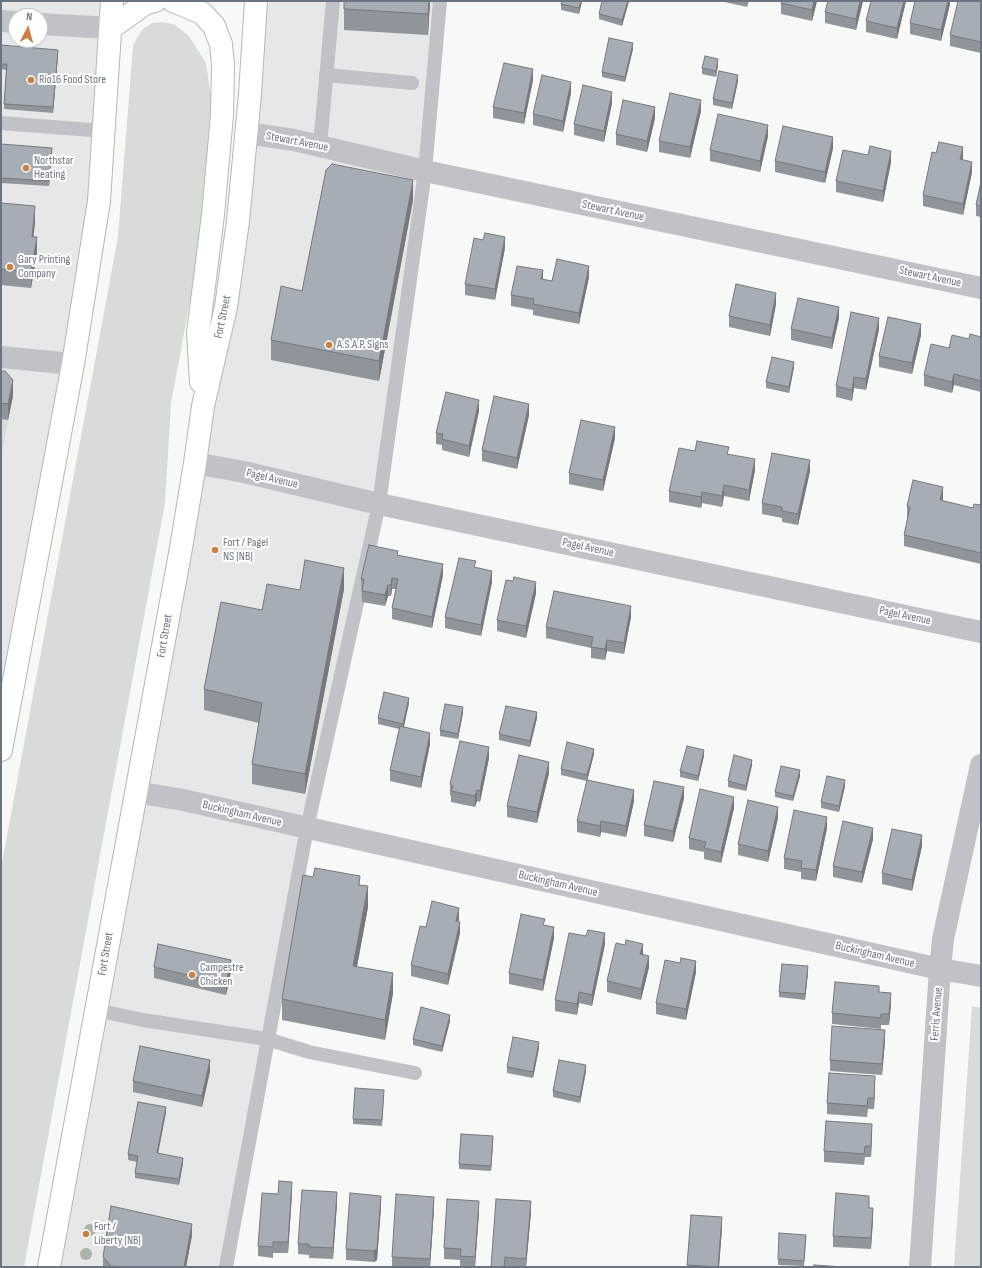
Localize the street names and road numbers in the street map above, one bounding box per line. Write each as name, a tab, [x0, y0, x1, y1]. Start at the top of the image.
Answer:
street label: Stewart Avenue	[265, 129, 329, 155]
street label: Stewart Avenue	[581, 197, 645, 225]
street label: Stewart Avenue	[898, 263, 962, 291]
street label: Fort Street	[211, 294, 235, 340]
street label: Pagel Avenue	[245, 466, 299, 492]
street label: Pagel Avenue	[561, 535, 615, 561]
street label: Pagel Avenue	[878, 603, 932, 629]
street label: Fort Street	[154, 613, 176, 659]
street label: Buckingham Avenue	[201, 798, 283, 830]
street label: Buckingham Avenue	[517, 868, 599, 900]
street label: Fort Street	[95, 931, 117, 977]
street label: Buckingham Avenue	[834, 939, 916, 971]
street label: Ferris Avenue	[928, 987, 946, 1041]

